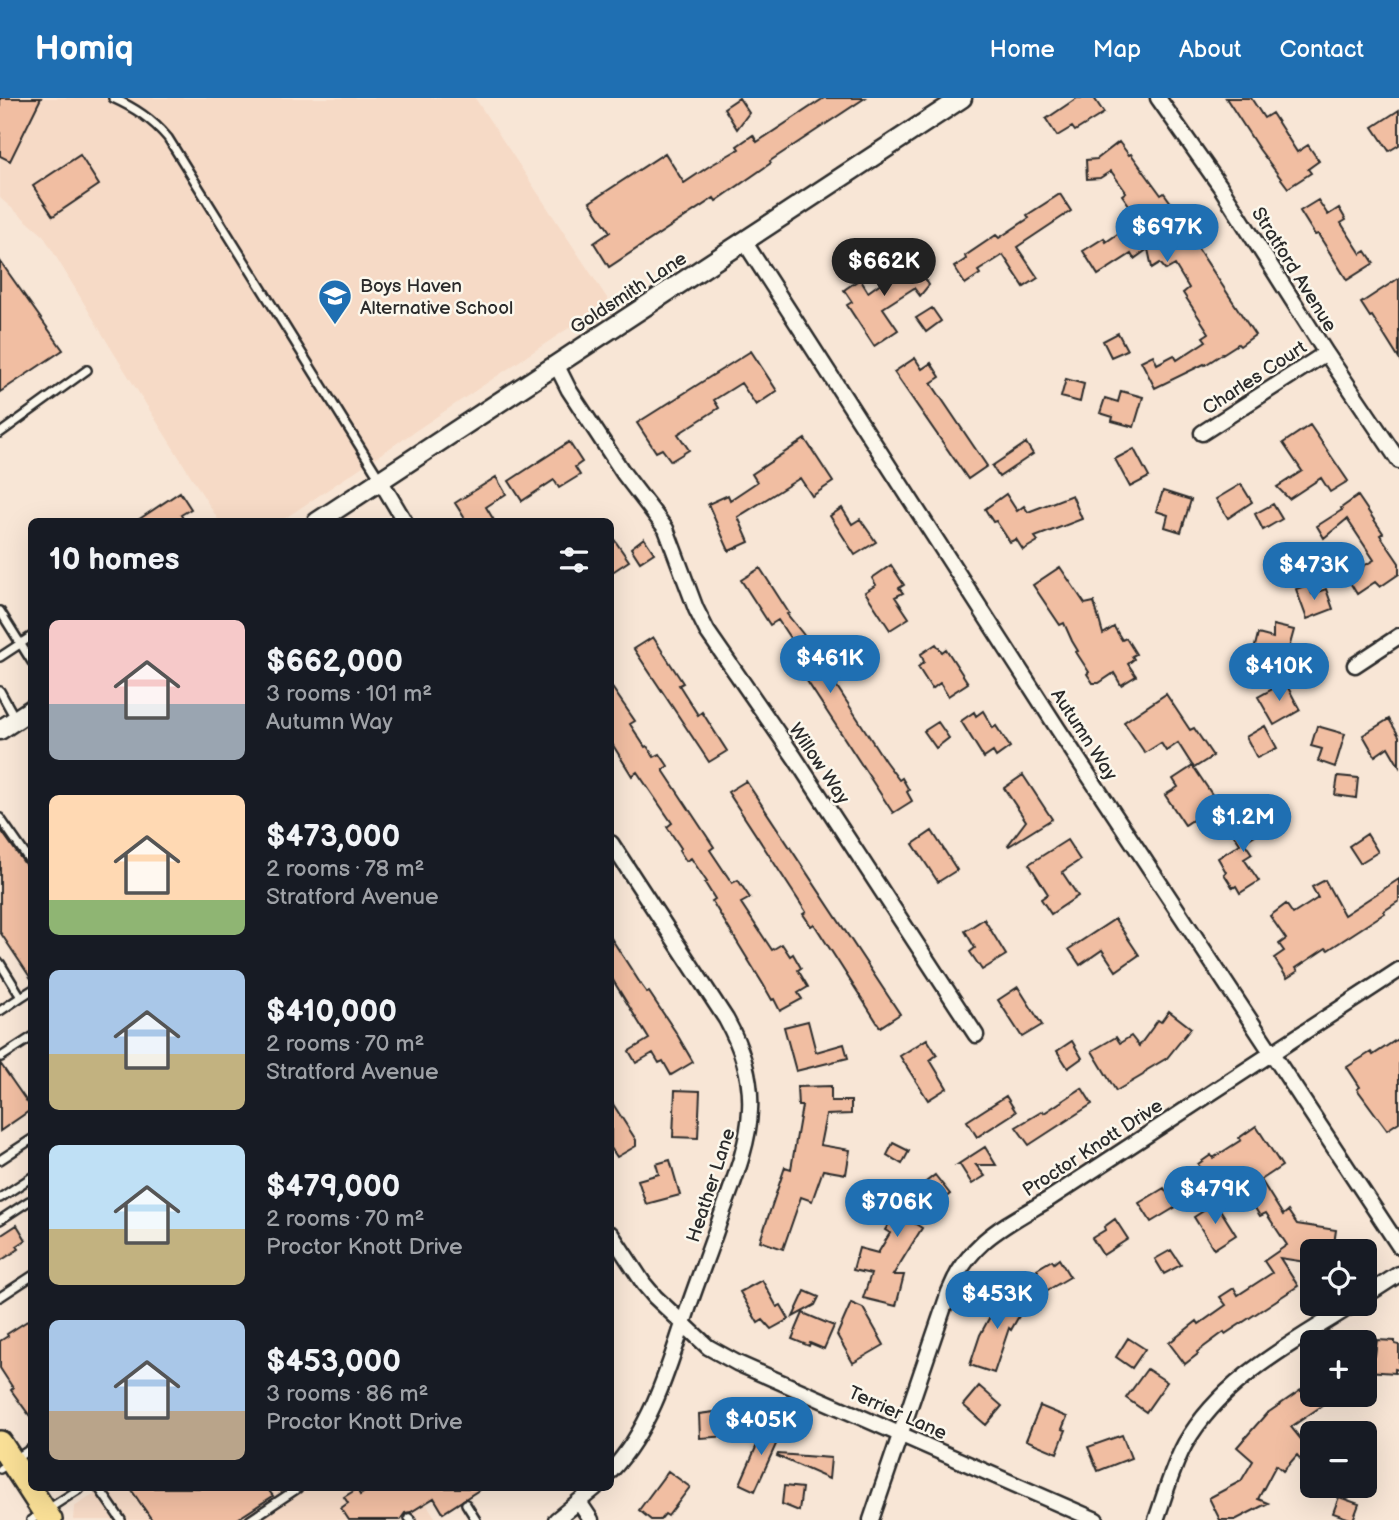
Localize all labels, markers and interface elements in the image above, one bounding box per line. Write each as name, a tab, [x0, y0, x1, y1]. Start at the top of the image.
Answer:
text: Homiq	[35, 29, 133, 69]
text: Home	[990, 35, 1055, 64]
text: Map	[1093, 35, 1141, 64]
text: About	[1179, 35, 1241, 64]
text: Contact	[1279, 35, 1364, 64]
street label: Stratford Avenue	[1246, 203, 1341, 336]
pin: $697K	[1118, 204, 1216, 264]
text: $697K	[1132, 213, 1202, 241]
pin: $662K	[835, 238, 933, 298]
street label: Goldsmith Lane	[566, 247, 691, 339]
text: $662K	[848, 247, 920, 275]
place label: Boys Haven Alternative School	[360, 275, 513, 320]
school or university icon: Boys Haven Alternative School	[316, 277, 354, 326]
street label: Charles Court	[1199, 336, 1311, 420]
icon: filters	[555, 541, 593, 579]
text: 10 homes	[49, 542, 180, 578]
pin: $473K	[1265, 542, 1363, 602]
text: $473K	[1279, 551, 1349, 579]
pin: $461K	[781, 636, 879, 695]
text: $662,000	[266, 644, 403, 680]
text: $461K	[796, 644, 864, 672]
pin: $410K	[1230, 644, 1328, 703]
icon: home	[105, 648, 189, 732]
text: $410K	[1245, 652, 1313, 680]
text: 3 rooms · 101 m²	[266, 680, 432, 708]
street label: Autumn Way	[1046, 685, 1122, 785]
text: Autumn Way	[266, 708, 393, 736]
street label: Willow Way	[783, 719, 854, 809]
pin: $1.2M	[1194, 794, 1292, 854]
text: $1.2M	[1211, 803, 1275, 831]
text: $473,000	[266, 819, 400, 855]
icon: home	[105, 823, 189, 907]
text: 2 rooms · 78 m²	[266, 855, 424, 883]
text: Stratford Avenue	[266, 883, 439, 911]
text: $410,000	[266, 994, 397, 1030]
icon: home	[105, 998, 189, 1082]
text: 2 rooms · 70 m²	[266, 1030, 425, 1058]
text: Stratford Avenue	[266, 1058, 439, 1086]
street label: Proctor Knott Drive	[1018, 1094, 1167, 1202]
street label: Heather Lane	[682, 1126, 741, 1245]
pin: $479K	[1166, 1166, 1264, 1226]
text: $479,000	[266, 1169, 400, 1205]
icon: home	[105, 1173, 189, 1257]
text: $479K	[1180, 1175, 1250, 1203]
pin: $706K	[848, 1180, 946, 1239]
text: $706K	[861, 1188, 933, 1216]
text: 2 rooms · 70 m²	[266, 1205, 425, 1233]
text: Proctor Knott Drive	[266, 1233, 463, 1261]
map controls	[1300, 1239, 1377, 1498]
button: locate	[1300, 1239, 1377, 1316]
pin: $453K	[948, 1272, 1046, 1331]
text: $453K	[961, 1280, 1033, 1308]
button: +	[1300, 1330, 1377, 1407]
text: $453,000	[266, 1344, 401, 1380]
icon: home	[105, 1348, 189, 1432]
text: 3 rooms · 86 m²	[266, 1380, 428, 1408]
street label: Terrier Lane	[845, 1381, 950, 1445]
pin: $405K	[712, 1398, 810, 1457]
text: $405K	[725, 1406, 797, 1434]
text: Proctor Knott Drive	[266, 1408, 463, 1436]
button: −	[1300, 1421, 1377, 1498]

